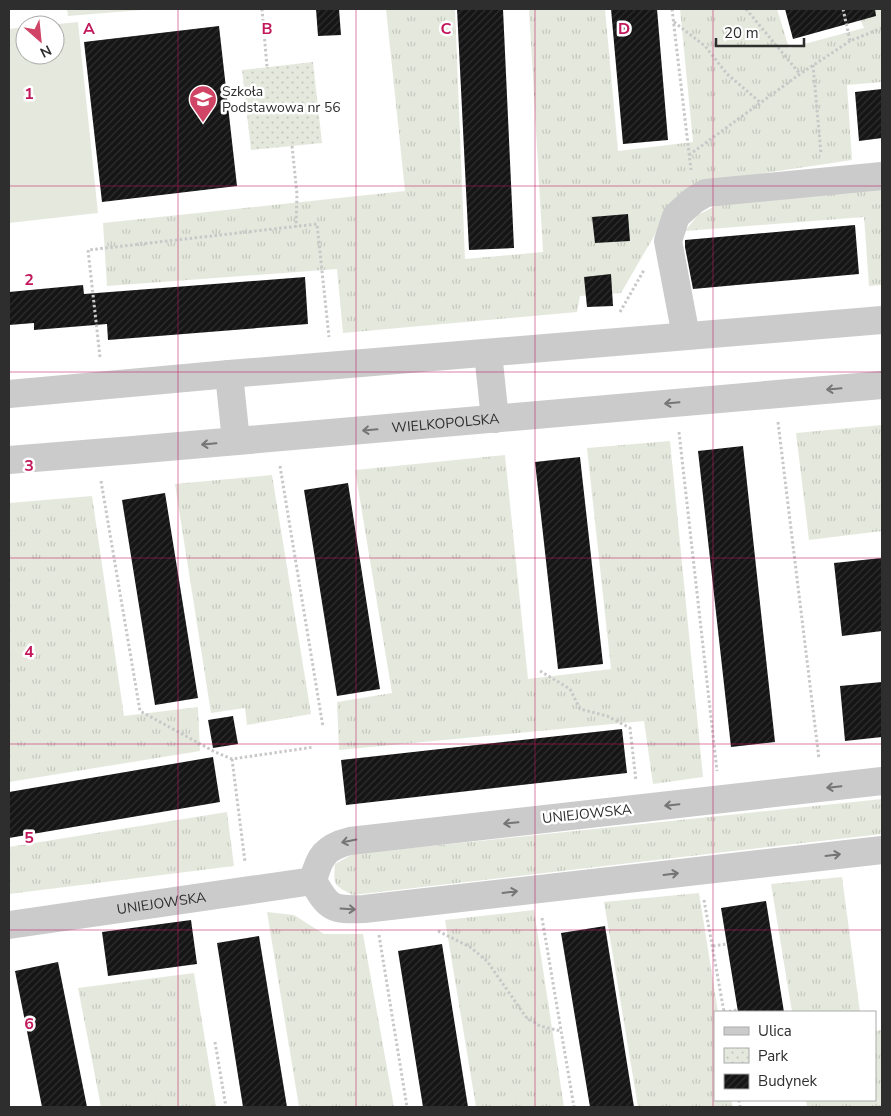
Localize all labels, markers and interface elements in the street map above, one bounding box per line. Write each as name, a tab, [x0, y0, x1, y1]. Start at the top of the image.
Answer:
north arrow	[15, 15, 65, 65]
scale bar	[716, 15, 804, 47]
text: A	[83, 18, 95, 40]
text: B	[261, 18, 273, 40]
text: C	[441, 18, 452, 40]
text: D	[618, 18, 630, 40]
text: 20 m	[724, 23, 759, 43]
text: N	[37, 40, 55, 62]
place label: Szkoła Podstawowa nr 56	[222, 82, 341, 117]
text: 1	[24, 83, 34, 105]
school or university icon: Szkoła Podstawowa nr 56	[188, 84, 218, 123]
text: 2	[24, 269, 34, 291]
one-way arrow	[826, 385, 842, 394]
one-way arrow	[664, 399, 680, 408]
street label: WIELKOPOLSKA	[391, 409, 500, 437]
one-way arrow	[363, 425, 379, 434]
one-way arrow	[201, 439, 217, 449]
text: 3	[24, 455, 34, 477]
text: 4	[24, 641, 34, 663]
one-way arrow	[826, 782, 842, 792]
street label: UNIEJOWSKA	[541, 800, 633, 828]
one-way arrow	[665, 800, 681, 810]
one-way arrow	[503, 818, 519, 828]
text: 5	[24, 827, 34, 849]
one-way arrow	[342, 837, 358, 847]
one-way arrow	[824, 850, 840, 860]
one-way arrow	[663, 869, 679, 879]
street label: UNIEJOWSKA	[116, 887, 207, 919]
one-way arrow	[502, 887, 518, 897]
one-way arrow	[340, 904, 356, 913]
legend	[714, 1011, 876, 1101]
text: 6	[24, 1013, 34, 1035]
text: Ulica	[758, 1021, 792, 1041]
text: Park	[758, 1046, 788, 1066]
text: Budynek	[758, 1071, 818, 1091]

